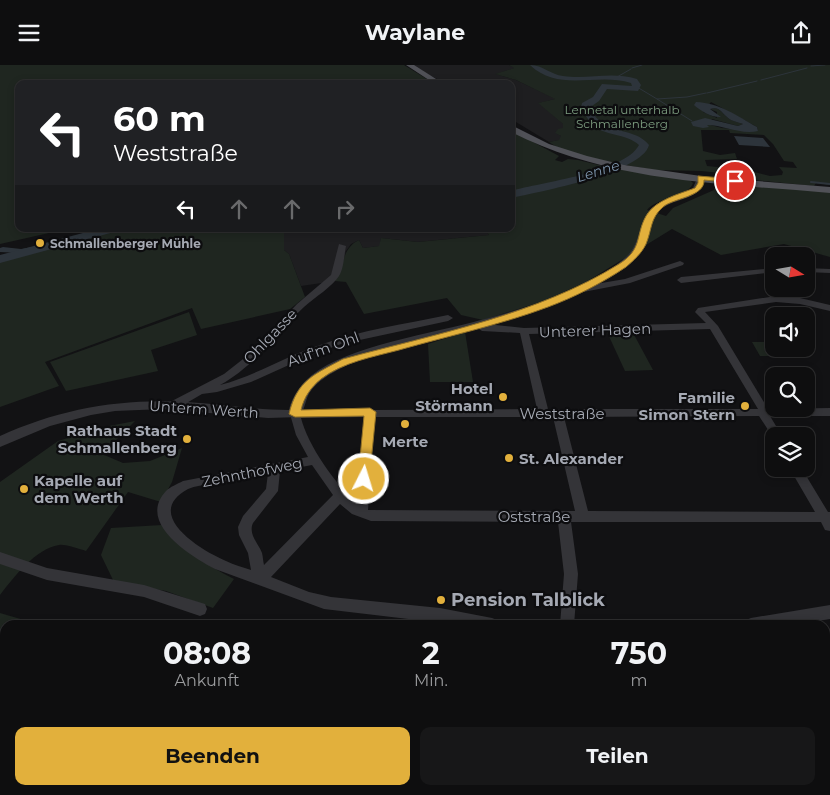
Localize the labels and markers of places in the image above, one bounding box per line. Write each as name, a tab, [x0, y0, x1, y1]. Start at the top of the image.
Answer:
pin	[714, 160, 756, 202]
place label: Schmallenberger Mühle	[50, 236, 201, 251]
marker: Schmallenberger Mühle	[34, 237, 46, 249]
place label: Hotel Störmann	[415, 379, 493, 415]
place label: Familie Simon Stern	[639, 388, 735, 424]
marker: Hotel Störmann	[497, 391, 509, 403]
marker: Familie Simon Stern	[739, 400, 751, 412]
marker: Merte	[399, 418, 411, 430]
place label: Rathaus Stadt Schmallenberg	[58, 421, 177, 457]
place label: Merte	[382, 432, 428, 451]
marker: Rathaus Stadt Schmallenberg	[181, 433, 193, 445]
place label: St. Alexander	[519, 449, 624, 468]
marker: St. Alexander	[503, 452, 515, 464]
place label: Kapelle auf dem Werth	[34, 471, 124, 507]
marker: Kapelle auf dem Werth	[18, 483, 30, 495]
place label: Pension Talblick	[451, 589, 605, 611]
marker: Pension Talblick	[435, 594, 447, 606]

